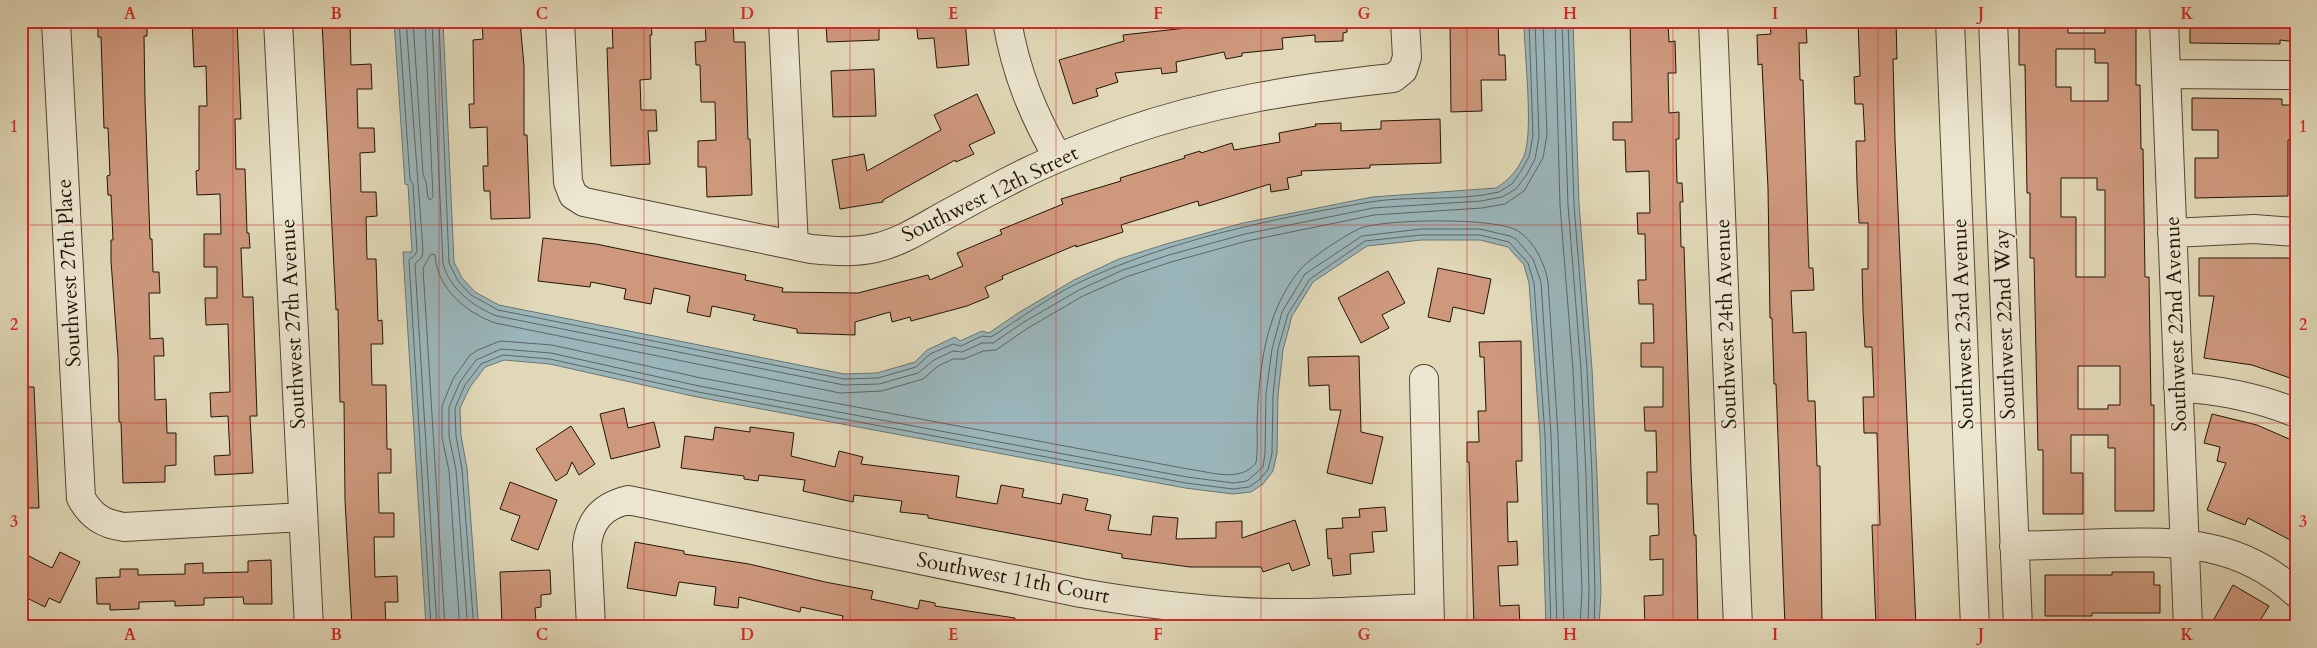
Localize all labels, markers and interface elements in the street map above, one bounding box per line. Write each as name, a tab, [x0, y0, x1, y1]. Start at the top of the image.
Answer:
text: A	[124, 3, 136, 25]
text: B	[330, 3, 342, 25]
text: C	[536, 3, 548, 25]
text: D	[740, 3, 754, 25]
text: E	[948, 3, 958, 25]
text: F	[1153, 3, 1163, 25]
text: G	[1357, 3, 1371, 25]
text: H	[1563, 3, 1577, 25]
text: I	[1772, 3, 1778, 25]
text: J	[1976, 3, 1984, 25]
text: K	[2181, 3, 2194, 25]
text: 1	[10, 116, 18, 138]
text: 1	[2299, 116, 2307, 138]
street label: Southwest 12th Street	[897, 138, 1083, 249]
street label: Southwest 27th Place	[50, 178, 88, 368]
street label: Southwest 22nd Avenue	[2158, 216, 2194, 432]
street label: Southwest 27th Avenue	[273, 218, 313, 430]
street label: Southwest 24th Avenue	[1708, 218, 1744, 430]
street label: Southwest 23rd Avenue	[1945, 218, 1981, 430]
street label: Southwest 22nd Way	[1987, 228, 2023, 420]
text: 2	[10, 314, 18, 336]
text: 2	[2299, 314, 2307, 336]
text: 3	[10, 511, 18, 533]
text: 3	[2299, 511, 2307, 533]
street label: Southwest 11th Court	[914, 545, 1112, 611]
text: A	[124, 624, 136, 646]
text: B	[330, 624, 342, 646]
text: C	[536, 624, 548, 646]
text: D	[740, 624, 754, 646]
text: E	[948, 624, 958, 646]
text: F	[1153, 624, 1163, 646]
text: G	[1357, 624, 1371, 646]
text: H	[1563, 624, 1577, 646]
text: I	[1772, 624, 1778, 646]
text: J	[1976, 624, 1984, 646]
text: K	[2181, 624, 2194, 646]

